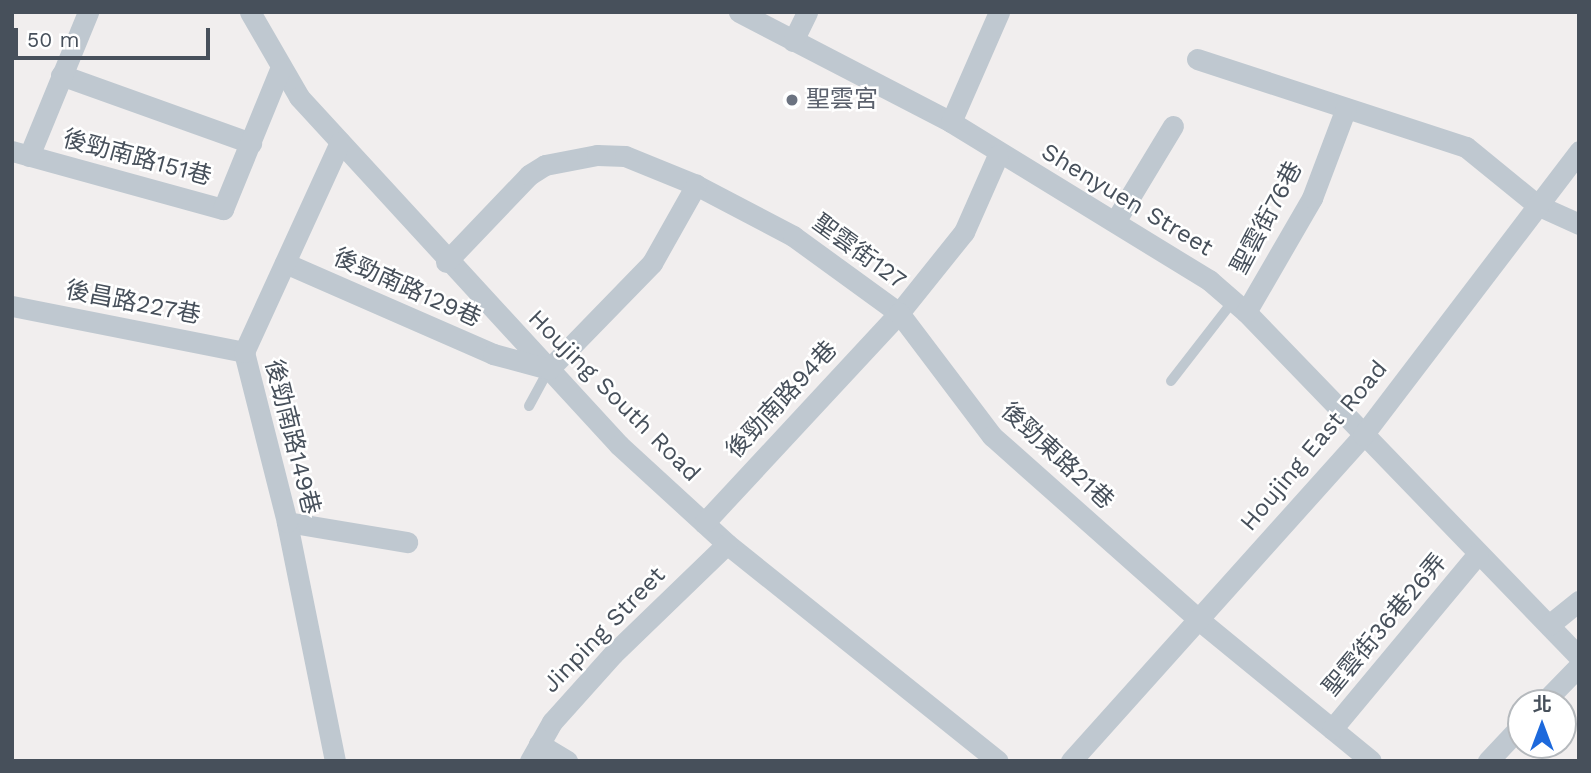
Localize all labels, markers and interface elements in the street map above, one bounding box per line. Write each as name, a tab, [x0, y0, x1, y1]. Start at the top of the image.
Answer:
scale bar	[18, 14, 214, 58]
text: 50 m	[27, 27, 79, 52]
place label: 聖雲宮	[806, 86, 878, 114]
marker: 聖雲宮	[784, 92, 800, 108]
street label: 後勁南路151巷	[60, 124, 214, 192]
street label: Shenyuen Street	[1036, 137, 1218, 263]
street label: 聖雲街76巷	[1225, 157, 1309, 279]
street label: 聖雲街127	[807, 209, 911, 295]
street label: 後勁南路129巷	[329, 243, 485, 333]
street label: 後昌路227巷	[63, 276, 203, 330]
street label: Houjing South Road	[522, 304, 706, 488]
street label: 後勁南路94巷	[720, 336, 844, 464]
street label: Houjing East Road	[1234, 355, 1394, 537]
street label: 後勁南路149巷	[259, 356, 325, 518]
street label: 後勁東路21巷	[995, 397, 1119, 515]
street label: 聖雲街36巷26弄	[1317, 548, 1453, 702]
street label: Jinping Street	[537, 561, 671, 699]
north arrow	[1507, 689, 1577, 759]
text: 北	[1532, 693, 1552, 716]

